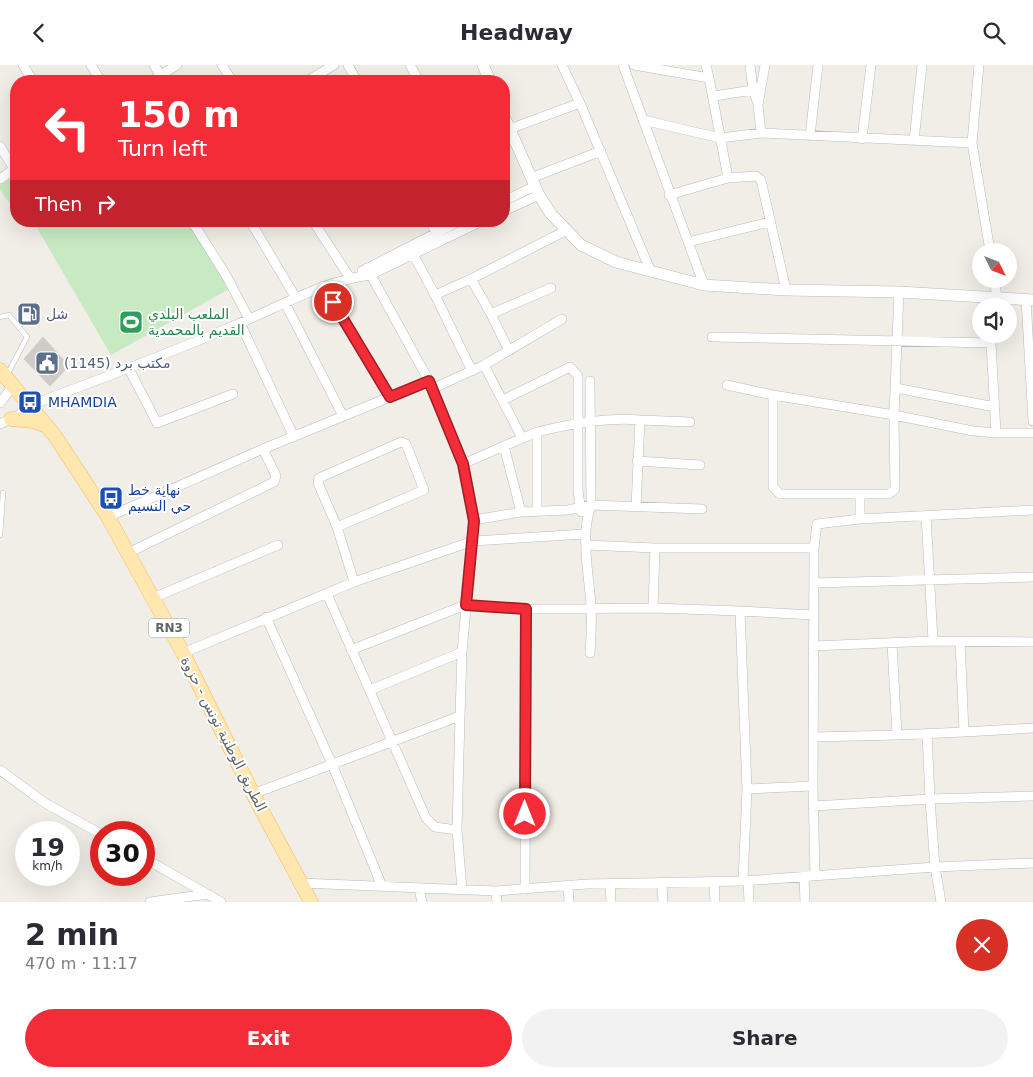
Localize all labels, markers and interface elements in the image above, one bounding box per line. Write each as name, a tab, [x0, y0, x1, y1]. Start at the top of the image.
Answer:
icon: back	[25, 19, 53, 47]
icon: search	[980, 19, 1008, 47]
text: Headway	[460, 20, 573, 45]
icon: left	[35, 95, 100, 160]
text: 150 m	[118, 95, 240, 135]
text: Turn left	[118, 136, 207, 161]
icon: right	[92, 190, 120, 218]
text: Then	[35, 193, 82, 215]
north arrow	[972, 243, 1018, 287]
map controls	[972, 243, 1017, 343]
pin	[312, 281, 354, 323]
icon: arrive	[319, 288, 347, 316]
button: sound	[972, 298, 1017, 343]
fuel station icon: شل	[16, 301, 42, 327]
place label: شل	[46, 306, 68, 322]
place label: الملعب البلدي القديم بالمحمدية	[148, 306, 245, 339]
sports icon: الملعب البلدي القديم بالمحمدية	[118, 309, 144, 335]
public building icon: مكتب برد (1145)	[34, 350, 60, 376]
place label: مكتب برد (1145)	[64, 355, 171, 372]
bus stop icon: MHAMDIA	[17, 389, 43, 415]
place label: MHAMDIA	[48, 394, 117, 410]
place label: نهاية خط حي النسيم	[128, 482, 191, 515]
bus stop icon: نهاية خط حي النسيم	[98, 485, 124, 511]
road number: RN3	[149, 619, 189, 637]
street label: الطريق الوطنية تونس - حزوة	[177, 654, 270, 815]
position arrow	[498, 787, 550, 839]
speed limit sign: 30	[90, 821, 155, 886]
text: 19	[30, 833, 65, 862]
text: km/h	[32, 859, 63, 873]
text: 2 min	[25, 917, 119, 952]
button: close	[956, 919, 1008, 971]
text: 470 m · 11:17	[25, 954, 138, 973]
button: Exit	[25, 1009, 512, 1067]
button: Share	[522, 1009, 1008, 1067]

